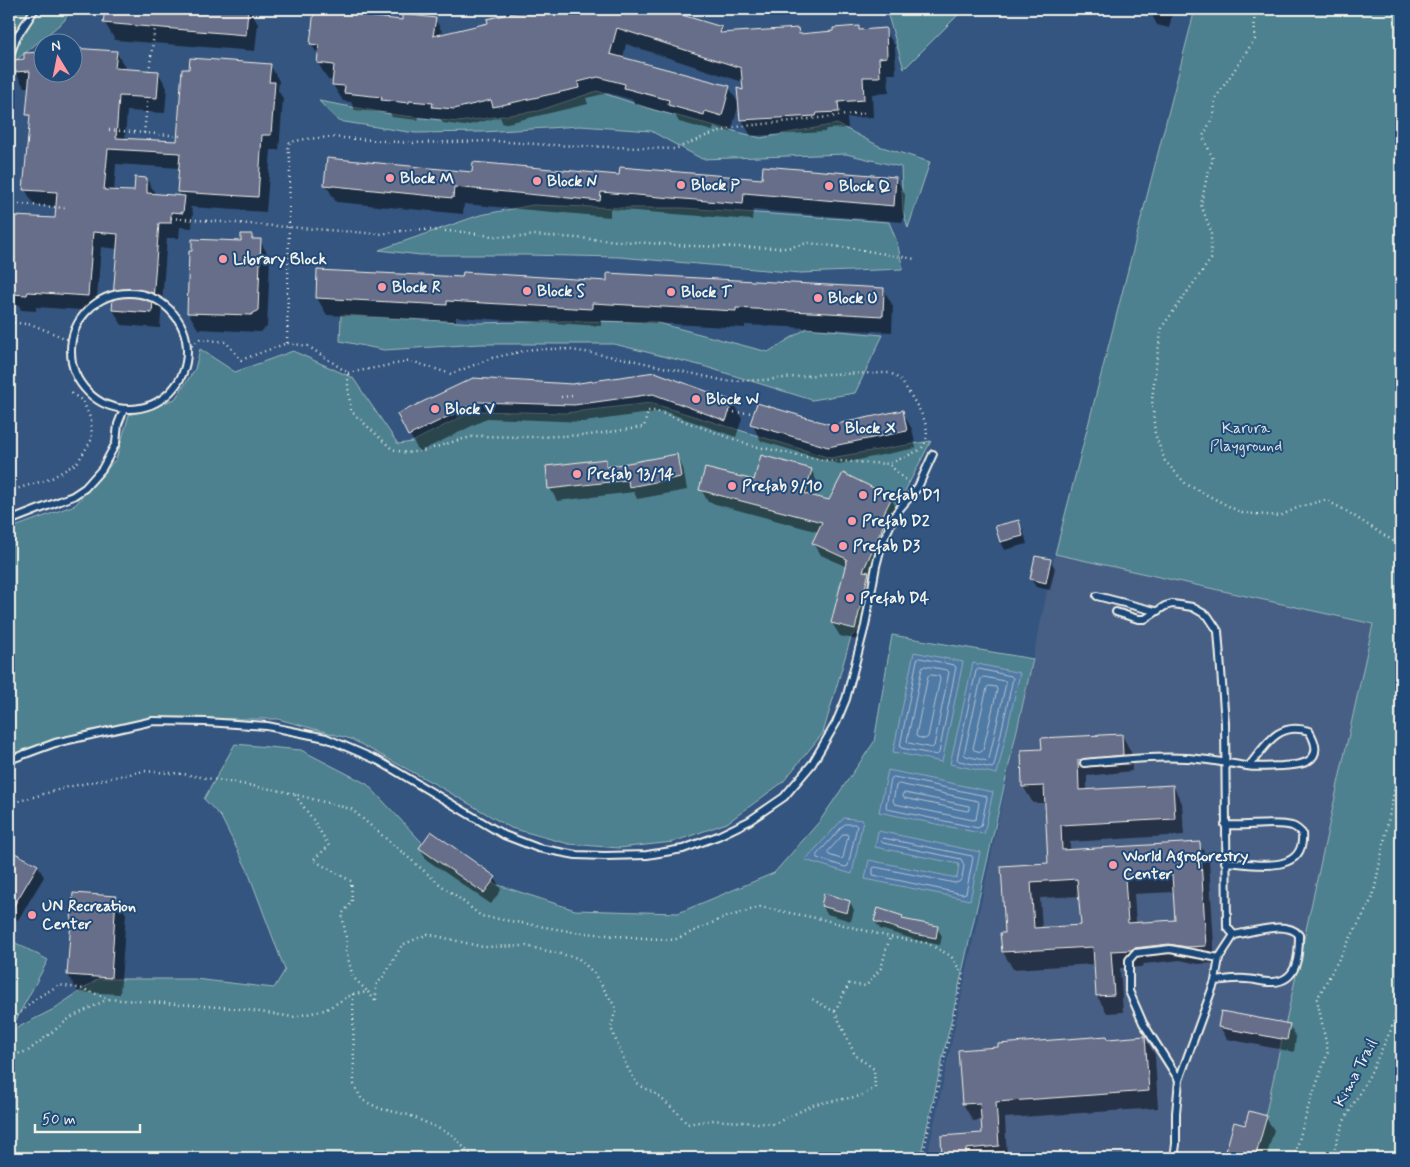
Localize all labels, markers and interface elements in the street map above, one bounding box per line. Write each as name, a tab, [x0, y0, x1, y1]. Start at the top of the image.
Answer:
north arrow	[32, 32, 82, 82]
text: N	[50, 37, 62, 56]
place label: Block M	[400, 168, 455, 189]
place label: Block N	[547, 171, 598, 192]
marker: Block M	[384, 172, 396, 184]
marker: Block N	[531, 175, 543, 187]
place label: Block P	[691, 175, 741, 196]
place label: Block Q	[839, 176, 891, 197]
marker: Block P	[675, 179, 687, 191]
marker: Block Q	[823, 180, 835, 192]
place label: Library Block	[233, 249, 327, 270]
marker: Library Block	[217, 253, 229, 265]
place label: Block R	[392, 277, 441, 298]
marker: Block R	[376, 281, 388, 293]
place label: Block S	[537, 281, 586, 302]
place label: Block T	[681, 282, 733, 303]
marker: Block S	[521, 285, 533, 297]
marker: Block T	[665, 286, 677, 298]
place label: Block U	[828, 288, 878, 309]
marker: Block U	[812, 292, 824, 304]
place label: Block W	[706, 389, 760, 410]
marker: Block W	[690, 393, 702, 405]
place label: Block V	[445, 399, 496, 420]
marker: Block V	[429, 403, 441, 415]
place label: Block X	[845, 418, 896, 439]
park label: Karura Playground	[1210, 418, 1282, 457]
marker: Block X	[829, 422, 841, 434]
place label: Prefab 13/14	[587, 464, 674, 485]
marker: Prefab 13/14	[571, 468, 583, 480]
place label: Prefab 9/10	[742, 476, 822, 497]
marker: Prefab 9/10	[726, 480, 738, 492]
place label: Prefab D1	[873, 485, 940, 506]
marker: Prefab D1	[857, 489, 869, 501]
place label: Prefab D2	[862, 511, 930, 532]
marker: Prefab D2	[846, 515, 858, 527]
place label: Prefab D3	[853, 536, 921, 557]
marker: Prefab D3	[837, 540, 849, 552]
place label: Prefab D4	[860, 588, 930, 609]
marker: Prefab D4	[844, 592, 856, 604]
place label: World Agroforestry Center	[1122, 846, 1249, 885]
marker: World Agroforestry Center	[1107, 859, 1119, 871]
place label: UN Recreation Center	[42, 896, 136, 935]
marker: UN Recreation Center	[26, 909, 38, 921]
street label: Kima Trail	[1329, 1035, 1383, 1111]
scale bar	[35, 1102, 140, 1134]
text: 50 m	[42, 1110, 76, 1130]

